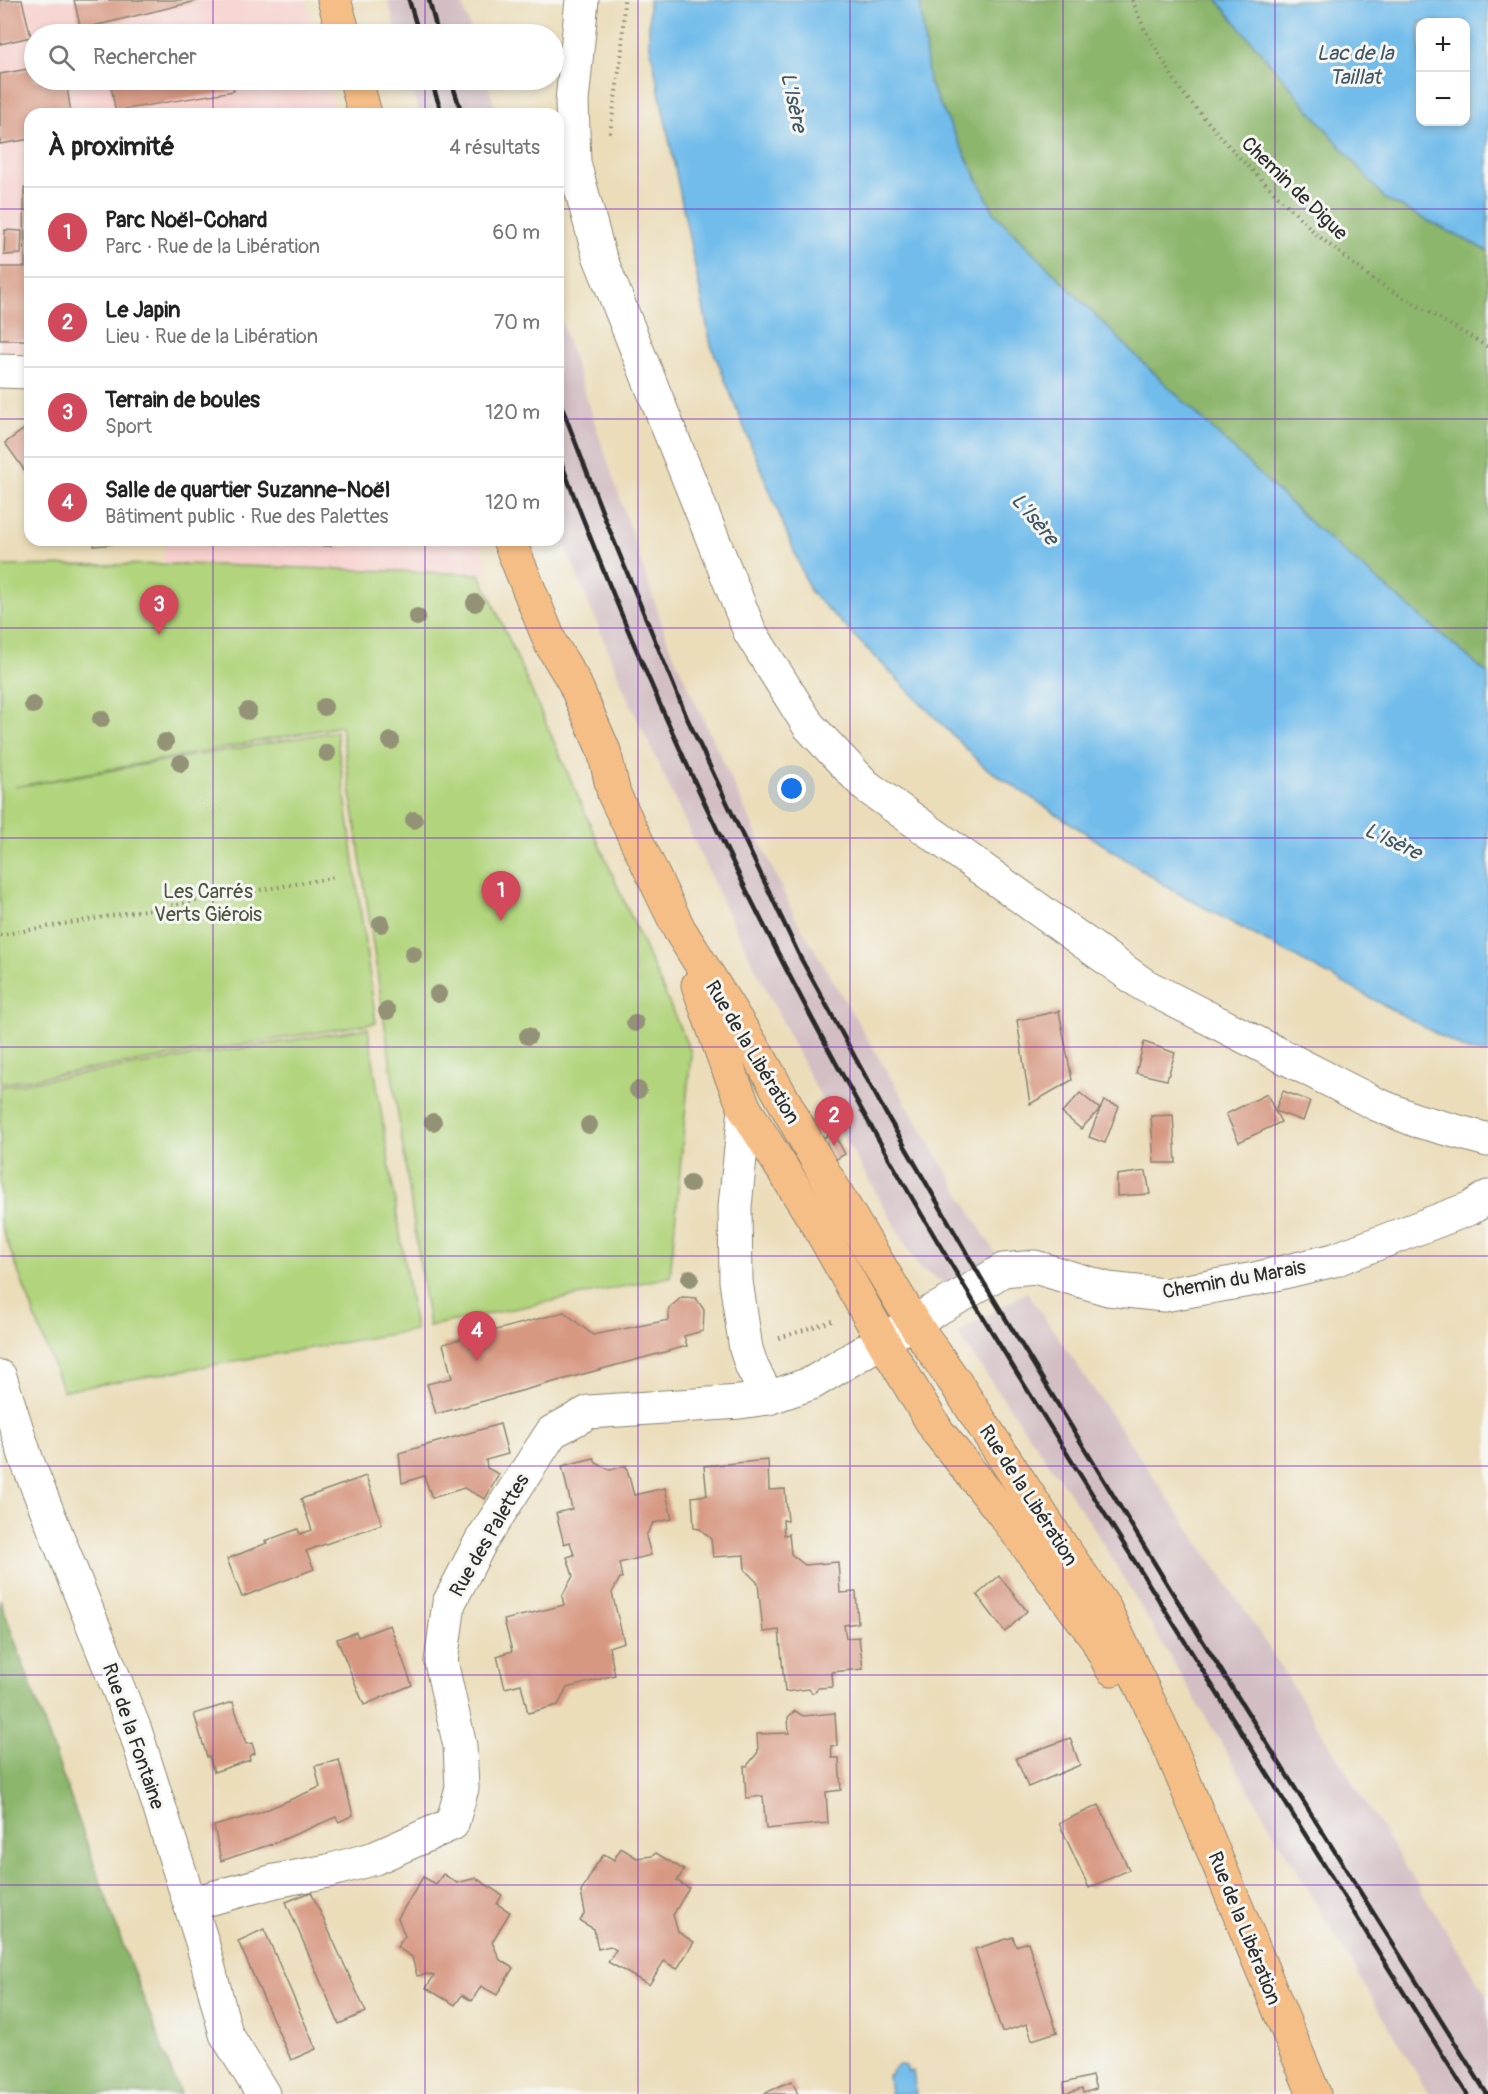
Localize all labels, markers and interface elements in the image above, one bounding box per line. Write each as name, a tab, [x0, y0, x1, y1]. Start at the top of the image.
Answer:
map controls	[1416, 18, 1470, 126]
button: +	[1416, 18, 1470, 72]
search box	[24, 24, 564, 90]
water label: Lac de la Taillat	[1316, 40, 1395, 91]
icon: search	[45, 41, 78, 74]
text: Rechercher	[93, 43, 197, 71]
water label: L'Isère	[774, 70, 813, 137]
button: −	[1416, 72, 1470, 126]
text: À proximité	[48, 131, 175, 163]
street label: Chemin de Digue	[1236, 131, 1353, 246]
text: 4 résultats	[449, 135, 540, 160]
text: Parc Noël-Cohard	[105, 206, 267, 234]
text: 1	[64, 220, 71, 245]
text: 60 m	[493, 220, 540, 245]
text: Parc · Rue de la Libération	[105, 234, 320, 259]
text: Le Japin	[105, 296, 180, 324]
text: 2	[62, 310, 73, 335]
text: 70 m	[494, 310, 540, 335]
text: Lieu · Rue de la Libération	[105, 324, 318, 349]
text: Terrain de boules	[105, 386, 260, 414]
text: 3	[62, 400, 73, 425]
text: 120 m	[485, 400, 540, 425]
text: Sport	[105, 414, 152, 439]
text: Salle de quartier Suzanne-Noël	[105, 476, 390, 504]
water label: L'Isère	[1005, 488, 1066, 553]
text: 4	[62, 490, 73, 515]
text: 120 m	[485, 490, 540, 515]
text: Bâtiment public · Rue des Palettes	[105, 504, 389, 529]
pin: 3	[140, 586, 178, 635]
your location	[777, 774, 806, 803]
water label: L'Isère	[1360, 817, 1428, 867]
pin: 1	[482, 872, 520, 921]
park label: Les Carrés Verts Giérois	[154, 879, 262, 927]
street label: Rue de la Libération	[700, 976, 805, 1129]
pin: 2	[814, 1096, 854, 1146]
street label: Chemin du Marais	[1161, 1255, 1308, 1304]
pin: 4	[458, 1312, 496, 1361]
street label: Rue de la Libération	[974, 1420, 1083, 1570]
street label: Rue des Palettes	[444, 1469, 535, 1601]
street label: Rue de la Fontaine	[97, 1660, 170, 1813]
street label: Rue de la Libération	[1202, 1848, 1287, 2008]

